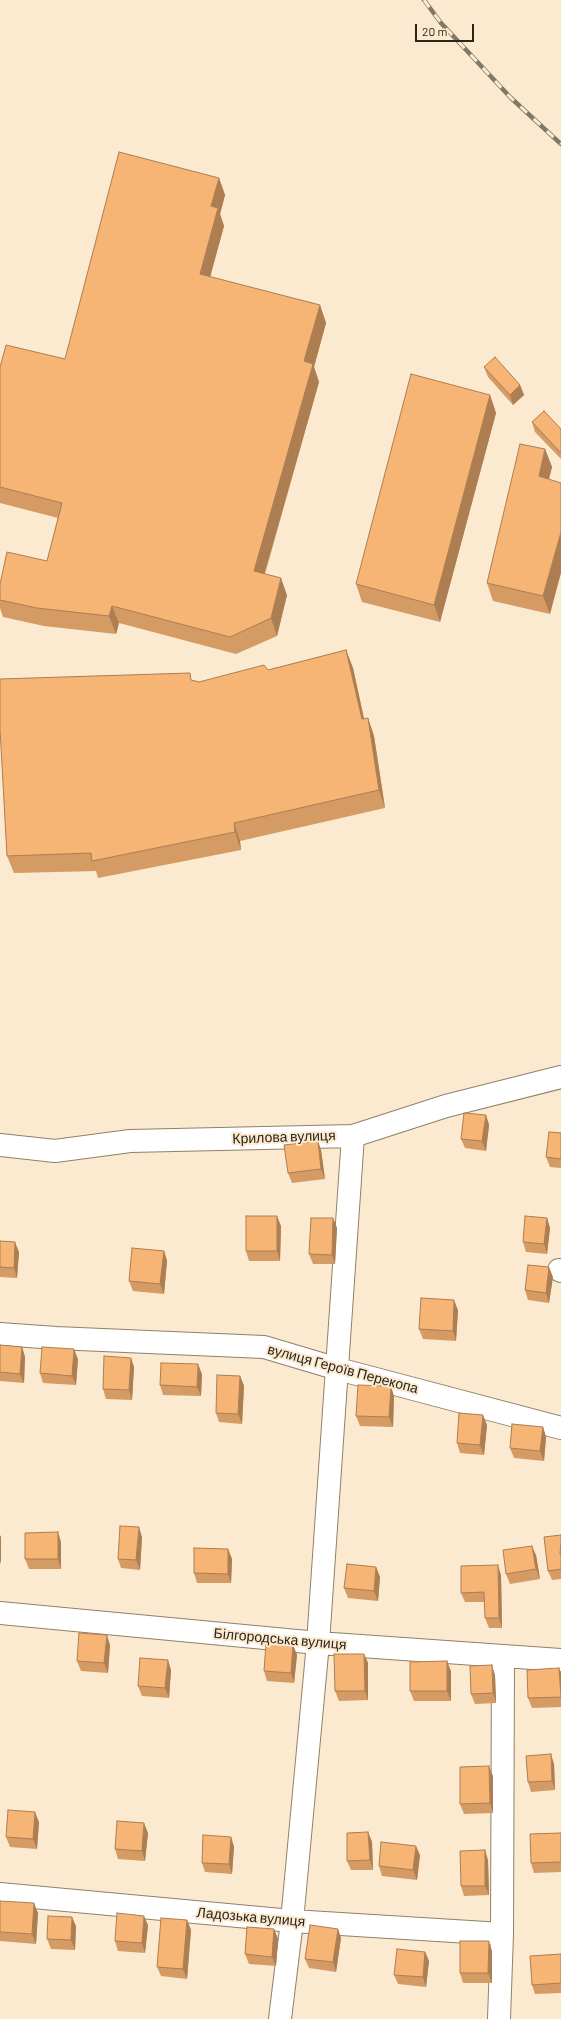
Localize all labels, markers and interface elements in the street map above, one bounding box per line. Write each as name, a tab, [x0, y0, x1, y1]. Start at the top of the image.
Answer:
scale bar	[417, 16, 476, 42]
text: 20 m	[422, 24, 448, 38]
street label: Крилова вулиця	[232, 1127, 336, 1147]
street label: вулиця Героїв Перекопа	[266, 1341, 420, 1397]
street label: Білгородська вулиця	[213, 1625, 347, 1653]
street label: Ладозька вулиця	[196, 1904, 306, 1930]

